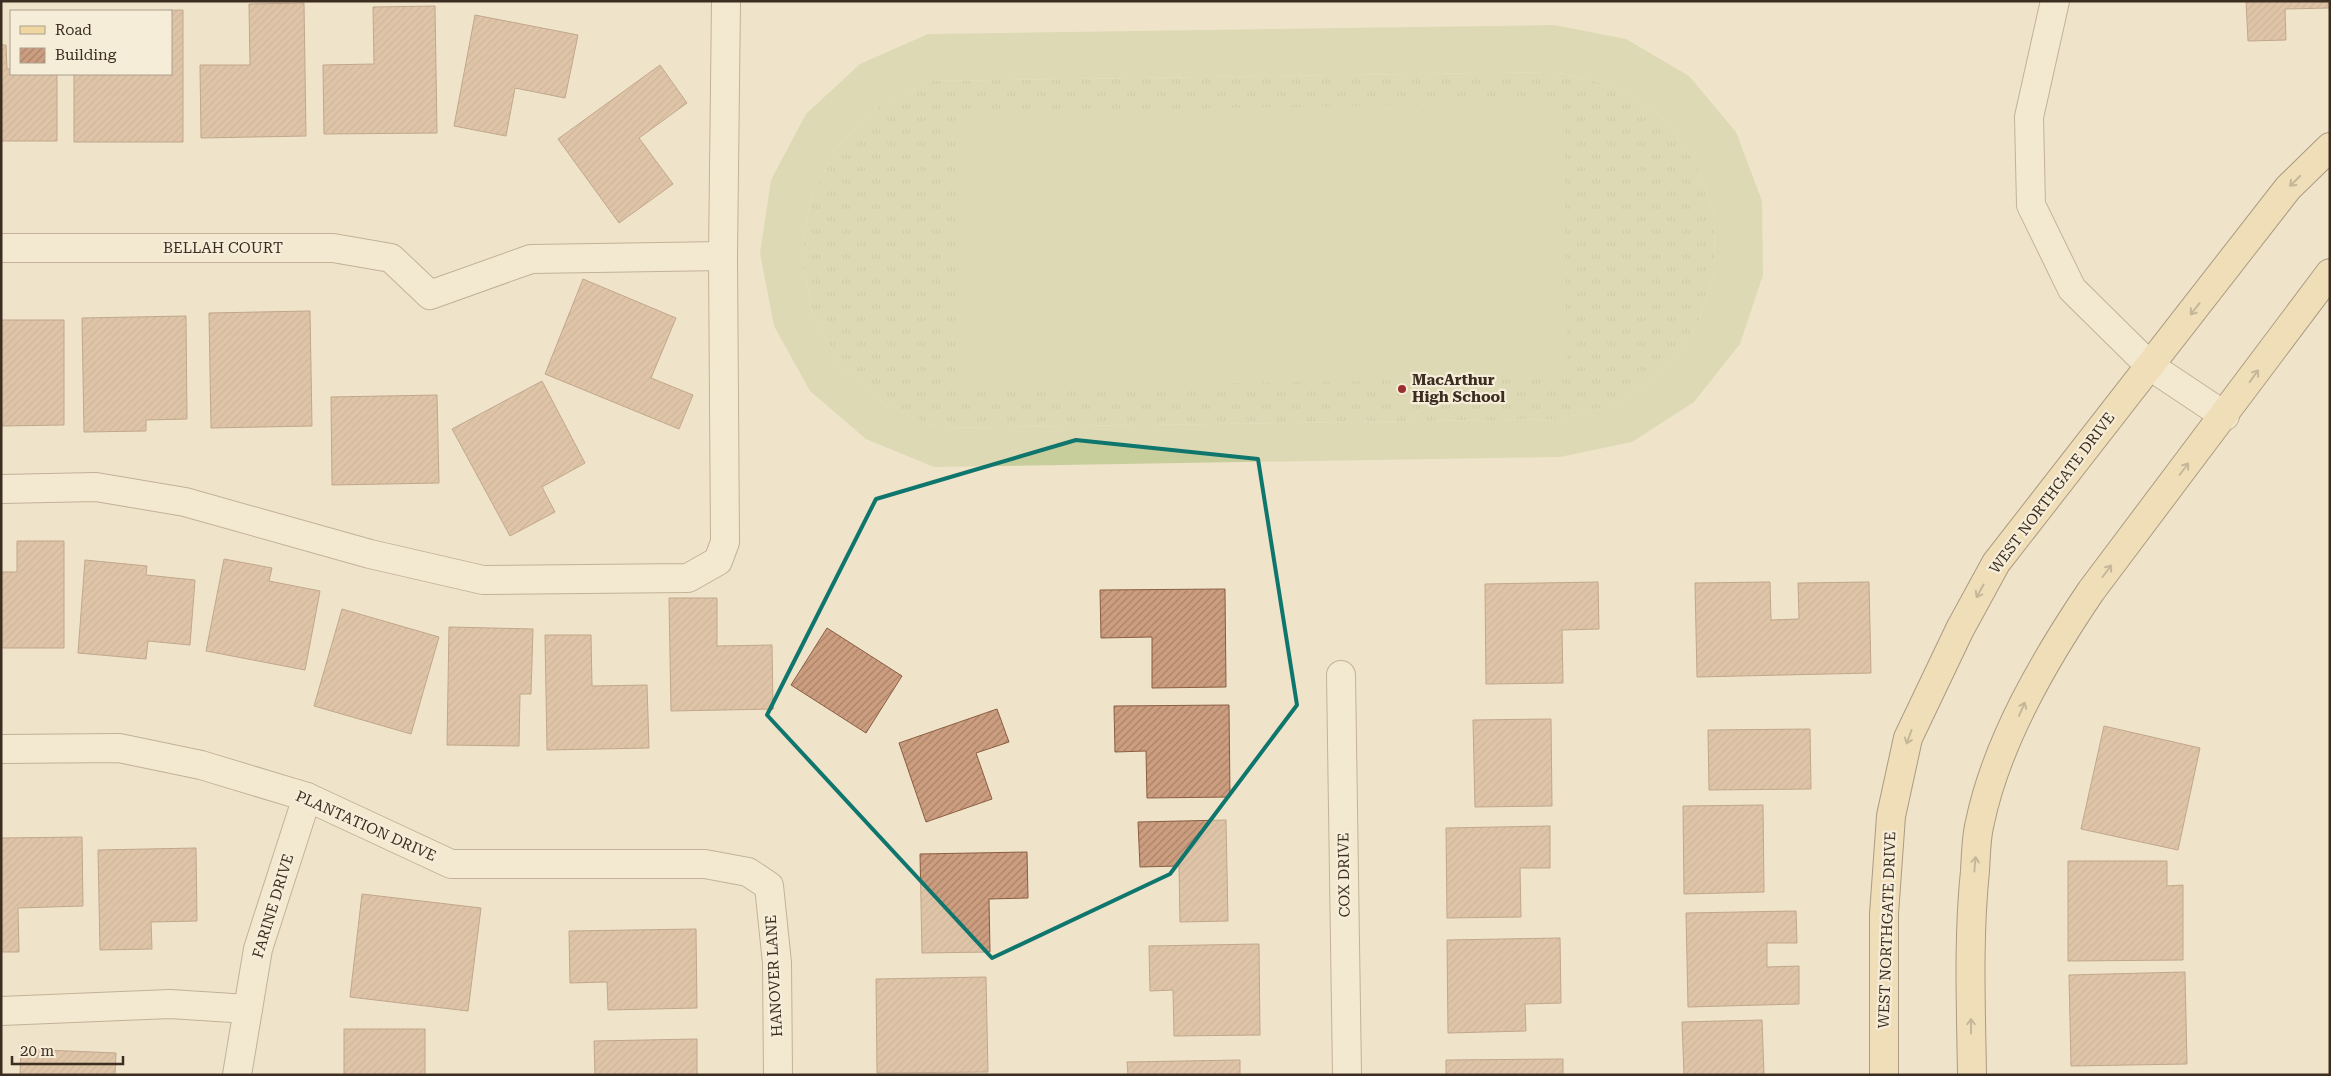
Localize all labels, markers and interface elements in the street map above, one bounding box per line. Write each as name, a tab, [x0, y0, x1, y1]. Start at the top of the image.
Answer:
legend	[10, 10, 172, 75]
text: Road	[55, 21, 92, 39]
text: Building	[55, 46, 117, 64]
one-way arrow	[2290, 175, 2302, 187]
street label: BELLAH COURT	[163, 239, 283, 257]
one-way arrow	[2189, 302, 2200, 315]
one-way arrow	[2248, 370, 2259, 383]
place label: MacArthur High School	[1412, 371, 1505, 406]
marker: MacArthur High School	[1396, 383, 1408, 395]
street label: WEST NORTHGATE DRIVE	[1985, 409, 2119, 577]
one-way arrow	[2179, 463, 2190, 476]
one-way arrow	[2101, 565, 2112, 578]
one-way arrow	[1975, 584, 1985, 598]
one-way arrow	[2017, 702, 2027, 717]
one-way arrow	[1904, 729, 1914, 745]
street label: PLANTATION DRIVE	[293, 787, 439, 865]
street label: WEST NORTHGATE DRIVE	[1875, 831, 1899, 1029]
street label: COX DRIVE	[1334, 832, 1354, 918]
street label: FARINE DRIVE	[249, 852, 297, 960]
one-way arrow	[1971, 856, 1980, 872]
street label: HANOVER LANE	[762, 914, 786, 1038]
one-way arrow	[1966, 1018, 1976, 1034]
scale bar	[12, 1034, 124, 1066]
text: 20 m	[20, 1042, 55, 1060]

